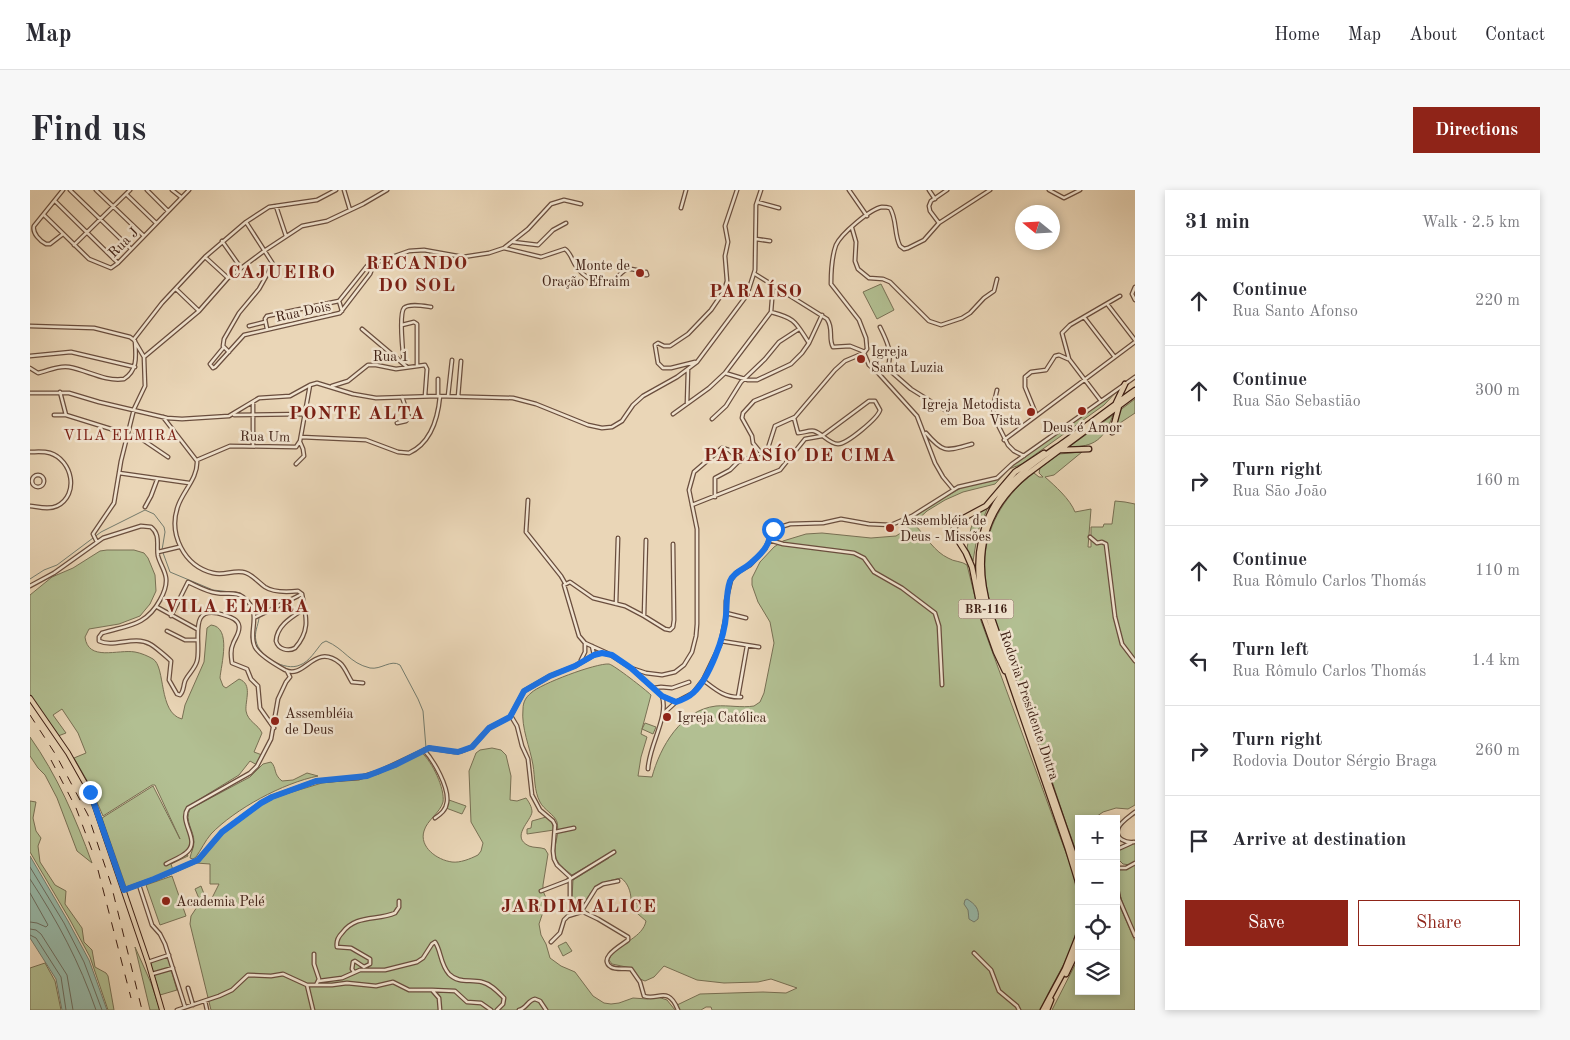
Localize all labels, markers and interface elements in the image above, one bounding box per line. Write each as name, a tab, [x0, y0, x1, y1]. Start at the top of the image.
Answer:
text: Map	[25, 23, 72, 47]
text: Home	[1274, 26, 1320, 44]
text: Map	[1348, 26, 1381, 44]
text: About	[1409, 26, 1457, 44]
text: Contact	[1485, 26, 1545, 44]
button: Directions	[1413, 107, 1540, 153]
text: Find us	[30, 113, 146, 148]
north arrow	[1015, 205, 1060, 250]
text: 31 min	[1185, 212, 1250, 233]
text: Walk · 2.5 km	[1422, 215, 1520, 231]
street label: Rua J	[106, 225, 142, 260]
district label: RECANDO DO SOL	[366, 255, 468, 296]
place label: Monte de Oração Efraim	[542, 259, 630, 289]
district label: CAJUEIRO	[228, 264, 336, 283]
marker: Monte de Oração Efraim	[634, 267, 646, 279]
district label: PARAÍSO	[709, 279, 803, 302]
text: Continue	[1232, 281, 1307, 300]
icon: ahead	[1185, 287, 1213, 315]
text: 220 m	[1475, 293, 1520, 309]
street label: Rua Dois	[274, 299, 332, 325]
text: Rua Santo Afonso	[1232, 304, 1358, 320]
place label: Igreja Santa Luzia	[871, 345, 944, 375]
street label: Rua 1	[373, 350, 409, 364]
marker: Igreja Santa Luzia	[855, 353, 867, 365]
text: Continue	[1232, 371, 1307, 390]
icon: ahead	[1185, 377, 1213, 405]
text: 300 m	[1475, 383, 1520, 399]
text: Rua São Sebastião	[1232, 394, 1361, 410]
place label: Igreja Metodista em Boa Vista	[921, 398, 1021, 428]
district label: PONTE ALTA	[289, 405, 425, 424]
marker: Deus é Amor	[1076, 405, 1088, 417]
marker: Igreja Metodista em Boa Vista	[1025, 406, 1037, 418]
place label: Deus é Amor	[1042, 421, 1122, 435]
district label: VILA ELMIRA	[63, 429, 179, 444]
street label: Rua Um	[240, 430, 290, 444]
district label: PARASÍO DE CIMA	[703, 443, 897, 466]
text: Turn right	[1232, 461, 1322, 480]
icon: right	[1185, 467, 1213, 495]
text: 160 m	[1475, 473, 1520, 489]
text: Rua São João	[1232, 484, 1327, 500]
place label: Assembléia de Deus - Missões	[900, 514, 991, 544]
route start	[762, 518, 785, 541]
marker: Assembléia de Deus - Missões	[884, 522, 896, 534]
text: Continue	[1232, 551, 1307, 570]
icon: ahead	[1185, 557, 1213, 585]
text: 110 m	[1475, 563, 1520, 579]
text: Rua Rômulo Carlos Thomás	[1232, 574, 1426, 590]
district label: VILA ELMIRA	[164, 598, 310, 617]
road number: BR-116	[958, 599, 1014, 618]
street label: Rodovia Presidente Dutra	[997, 629, 1061, 782]
text: Turn left	[1232, 641, 1309, 660]
icon: left	[1185, 647, 1213, 675]
text: 1.4 km	[1471, 653, 1520, 669]
text: Rua Rômulo Carlos Thomás	[1232, 664, 1426, 680]
place label: Assembléia de Deus	[285, 707, 354, 737]
marker: Igreja Católica	[661, 711, 673, 723]
place label: Igreja Católica	[677, 711, 766, 725]
marker: Assembléia de Deus	[269, 715, 281, 727]
text: Turn right	[1232, 731, 1322, 750]
icon: right	[1185, 737, 1213, 765]
text: 260 m	[1475, 743, 1520, 759]
text: Rodovia Doutor Sérgio Braga	[1232, 754, 1437, 770]
route end	[79, 781, 102, 804]
map controls	[1075, 815, 1120, 995]
button: +	[1075, 815, 1120, 860]
icon: arrive	[1185, 827, 1213, 855]
text: Arrive at destination	[1232, 831, 1406, 850]
button: −	[1075, 860, 1120, 905]
marker: Academia Pelé	[160, 895, 172, 907]
place label: Academia Pelé	[176, 895, 265, 909]
district label: JARDIM ALICE	[501, 898, 657, 917]
button: Save	[1185, 900, 1348, 946]
button: Share	[1358, 900, 1520, 946]
button: locate	[1075, 905, 1120, 950]
button: layers	[1075, 950, 1120, 995]

